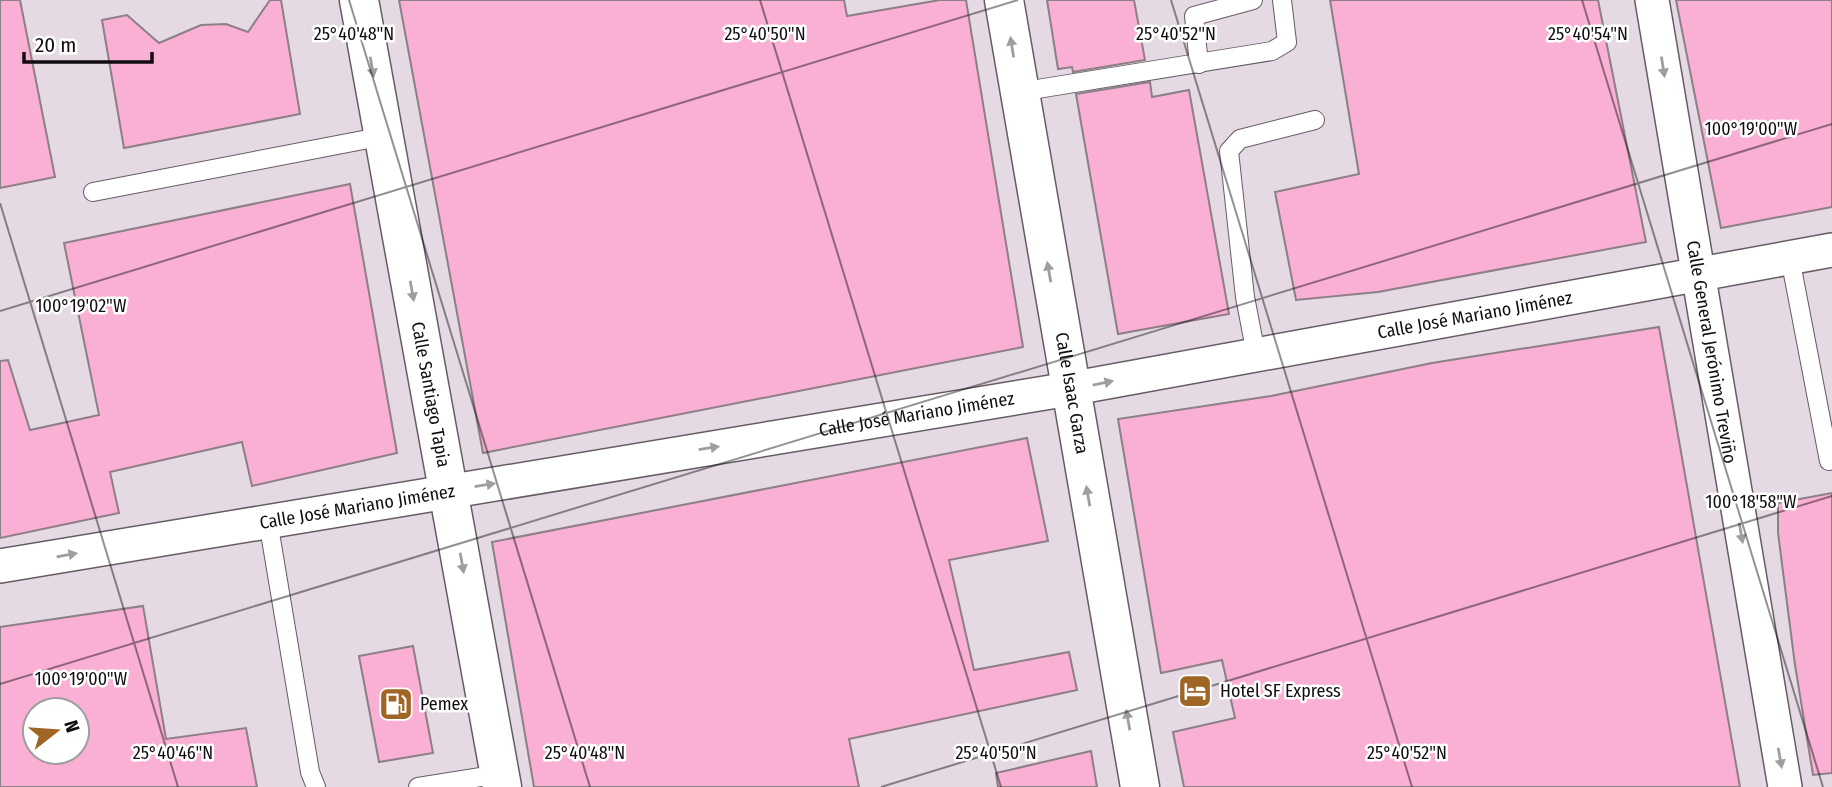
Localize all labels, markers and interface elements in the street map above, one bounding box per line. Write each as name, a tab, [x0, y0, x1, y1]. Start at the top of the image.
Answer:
scale bar	[24, 21, 152, 65]
text: 25°40'48"N	[314, 23, 394, 45]
text: 25°40'50"N	[724, 23, 806, 45]
text: 25°40'52"N	[1136, 23, 1216, 45]
text: 25°40'54"N	[1548, 23, 1628, 45]
text: 20 m	[35, 32, 76, 58]
one-way arrow	[1006, 36, 1017, 58]
one-way arrow	[366, 56, 377, 78]
one-way arrow	[1658, 56, 1669, 78]
text: 100°19'00"W	[1705, 118, 1798, 140]
street label: Calle General Jerónimo Treviño	[1682, 239, 1741, 465]
one-way arrow	[1043, 261, 1054, 283]
one-way arrow	[407, 280, 418, 302]
street label: Calle José Mariano Jiménez	[1376, 287, 1574, 344]
text: 100°19'02"W	[36, 295, 127, 317]
street label: Calle Santiago Tapia	[407, 320, 455, 469]
street label: Calle Isaac Garza	[1051, 331, 1093, 456]
one-way arrow	[1092, 377, 1114, 388]
street label: Calle José Mariano Jiménez	[817, 387, 1016, 441]
one-way arrow	[699, 442, 721, 453]
one-way arrow	[474, 479, 496, 490]
street label: Calle José Mariano Jiménez	[258, 480, 456, 534]
one-way arrow	[1082, 485, 1093, 507]
text: 100°18'58"W	[1706, 491, 1797, 513]
one-way arrow	[1736, 522, 1747, 544]
one-way arrow	[56, 549, 78, 560]
one-way arrow	[457, 552, 468, 574]
text: 100°19'00"W	[35, 668, 128, 690]
hotel icon: Hotel SF Express	[1176, 672, 1214, 710]
place label: Hotel SF Express	[1220, 680, 1341, 702]
fuel station icon: Pemex	[377, 685, 415, 723]
place label: Pemex	[420, 693, 468, 715]
north arrow	[21, 696, 91, 766]
one-way arrow	[1122, 709, 1133, 731]
text: N	[59, 717, 84, 735]
text: 25°40'46"N	[133, 742, 213, 764]
text: 25°40'48"N	[545, 742, 625, 764]
text: 25°40'50"N	[955, 742, 1037, 764]
text: 25°40'52"N	[1367, 742, 1447, 764]
one-way arrow	[1775, 747, 1786, 769]

